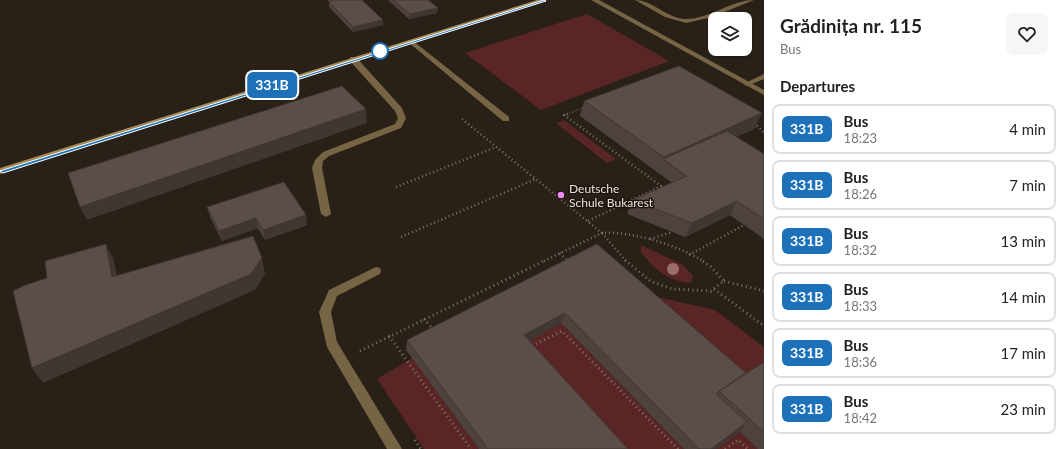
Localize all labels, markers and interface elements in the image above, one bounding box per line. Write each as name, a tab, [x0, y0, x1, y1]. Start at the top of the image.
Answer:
map controls	[708, 12, 752, 56]
button: layers	[708, 12, 752, 56]
button: heart	[1006, 13, 1048, 55]
text: Grădinița nr. 115	[780, 14, 922, 37]
text: Bus	[780, 41, 801, 57]
unlabelled marker	[371, 42, 389, 60]
line badge: 331B	[244, 72, 300, 98]
text: 331B	[255, 76, 289, 93]
text: Departures	[780, 77, 855, 95]
text: Bus	[844, 112, 868, 130]
text: 331B	[790, 120, 824, 137]
text: 4 min	[1009, 120, 1046, 138]
text: 18:23	[844, 130, 877, 146]
text: Bus	[844, 168, 868, 186]
text: 331B	[790, 176, 824, 193]
text: 7 min	[1009, 176, 1046, 194]
place label: Deutsche Schule Bukarest	[569, 181, 654, 210]
text: 18:26	[844, 186, 877, 202]
marker: Deutsche Schule Bukarest	[556, 190, 566, 200]
text: Bus	[844, 224, 868, 242]
text: 331B	[790, 232, 824, 249]
text: 13 min	[1000, 232, 1046, 250]
text: 18:32	[844, 242, 877, 258]
text: Bus	[844, 280, 868, 298]
text: 331B	[790, 288, 824, 305]
text: 14 min	[1000, 288, 1046, 306]
text: 18:33	[844, 298, 877, 314]
text: Bus	[844, 336, 868, 354]
text: 331B	[790, 344, 824, 361]
text: 17 min	[1000, 344, 1046, 362]
text: 18:36	[844, 354, 877, 370]
text: Bus	[844, 392, 868, 410]
text: 331B	[790, 400, 824, 417]
text: 23 min	[1000, 400, 1046, 418]
text: 18:42	[844, 410, 877, 426]

